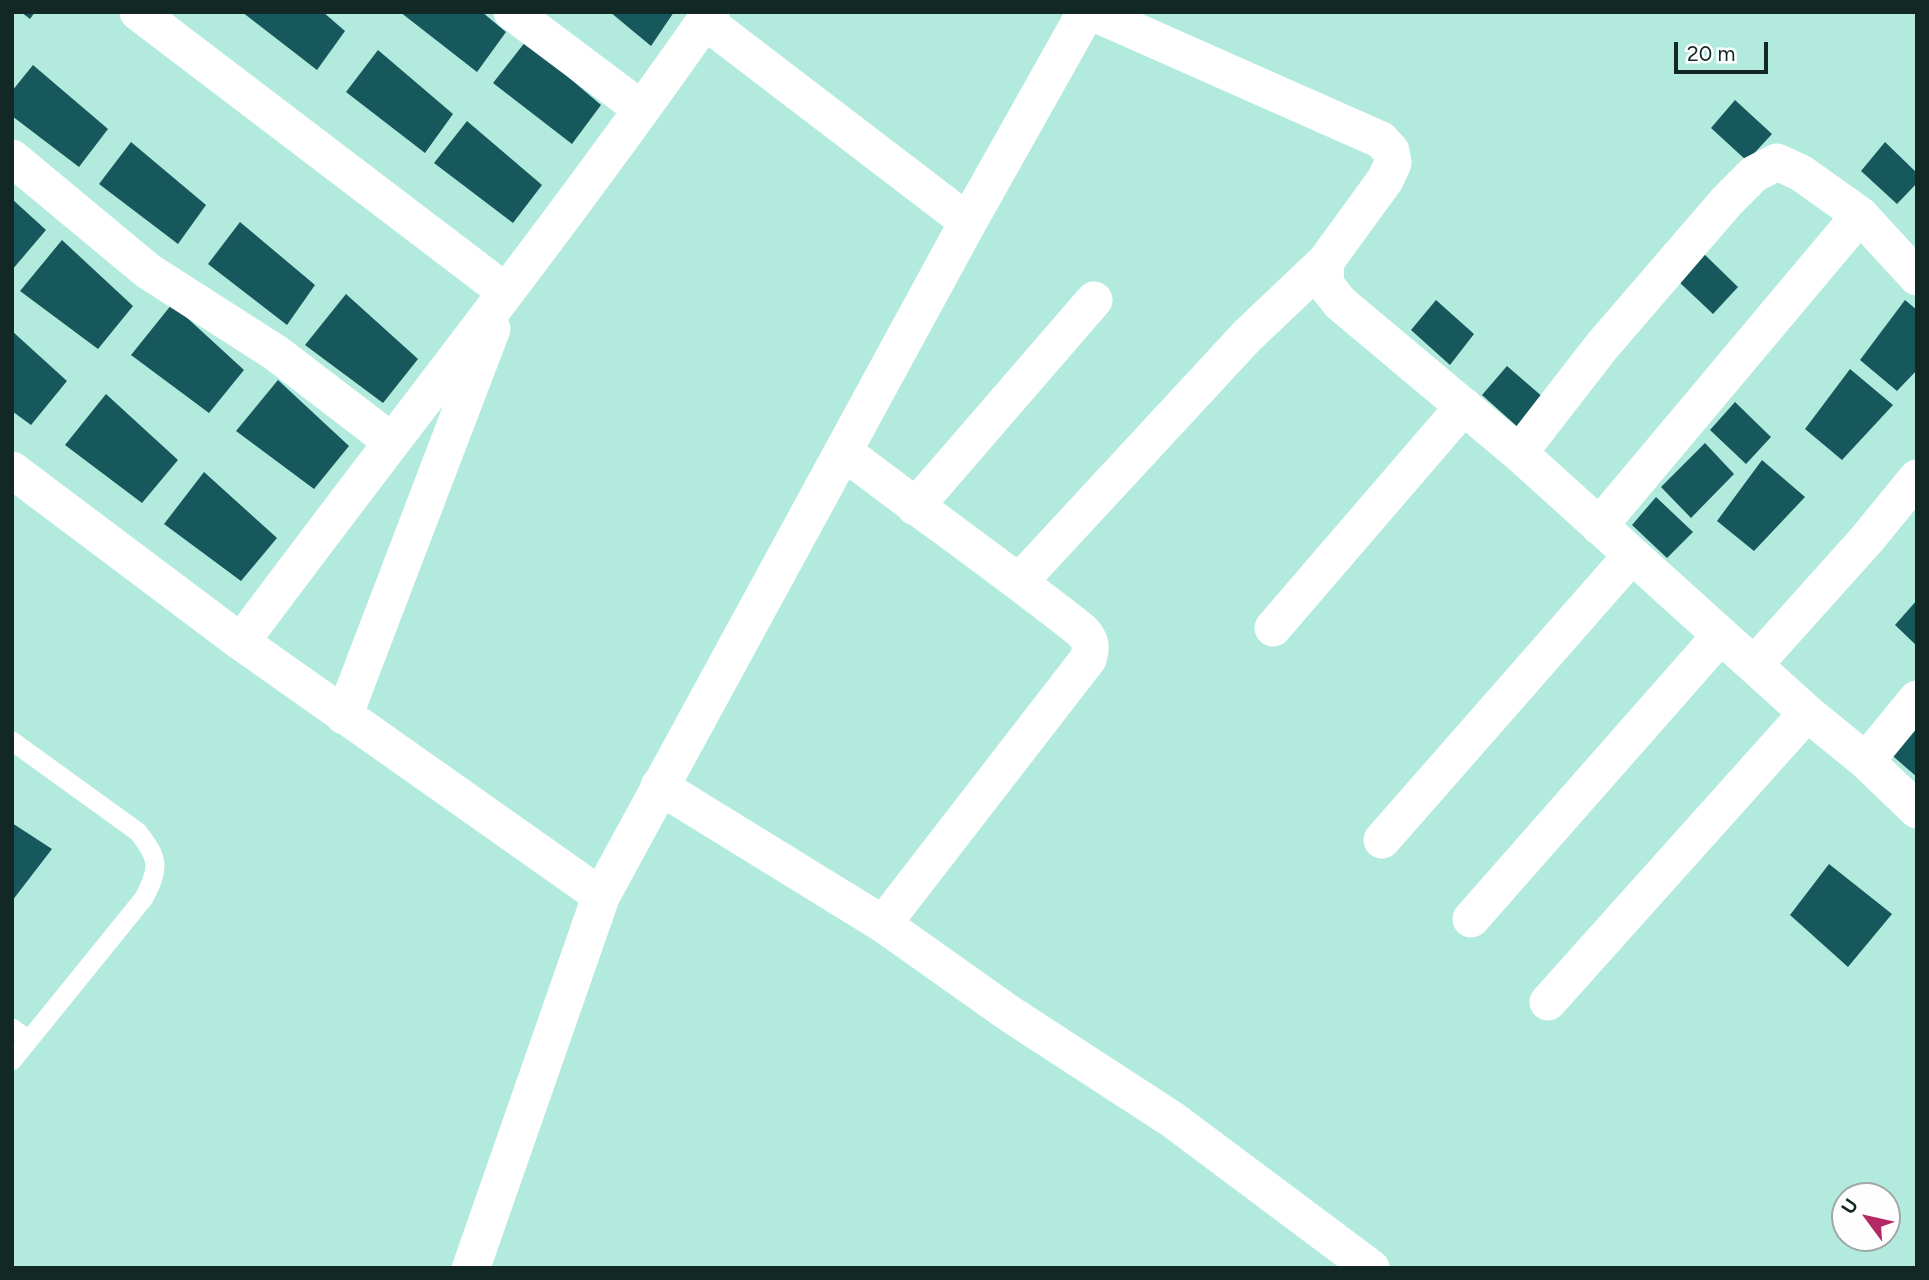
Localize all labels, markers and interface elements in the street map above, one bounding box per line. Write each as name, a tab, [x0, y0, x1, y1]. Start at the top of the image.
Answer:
scale bar	[1677, 28, 1772, 72]
text: 20 m	[1687, 41, 1735, 66]
north arrow	[1831, 1182, 1901, 1252]
text: U	[1836, 1195, 1863, 1218]

